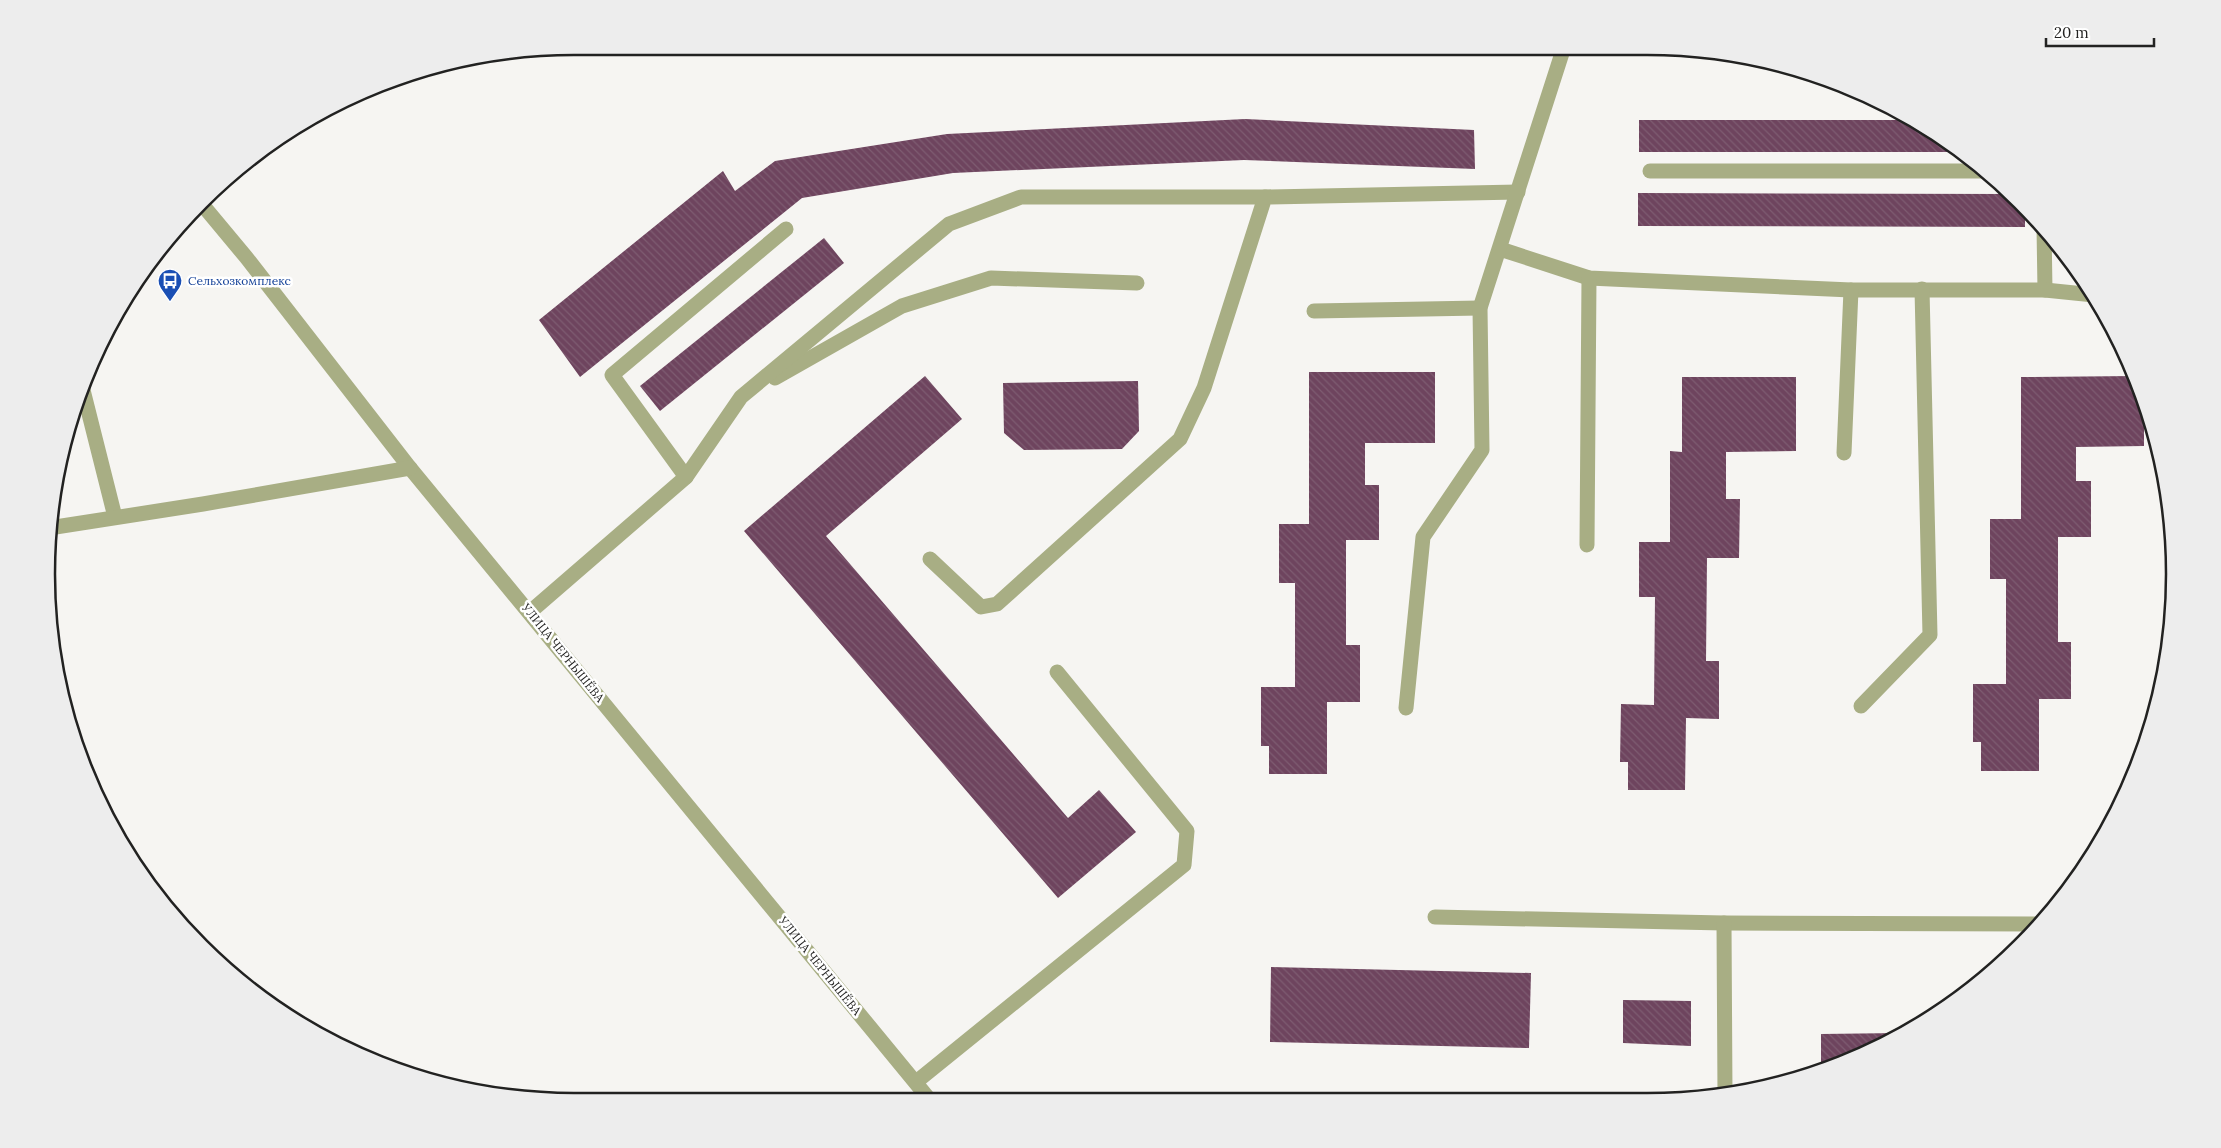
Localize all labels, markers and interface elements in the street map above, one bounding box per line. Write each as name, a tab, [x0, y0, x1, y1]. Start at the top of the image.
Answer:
scale bar	[2046, 15, 2154, 47]
text: 20 m	[2054, 23, 2089, 42]
bus stop icon: Сельхозкомплекс	[157, 268, 183, 302]
place label: Сельхозкомплекс	[188, 273, 291, 288]
street label: УЛИЦА ЧЕРНЫШЁВА	[518, 600, 608, 705]
street label: УЛИЦА ЧЕРНЫШЁВА	[775, 913, 865, 1018]

